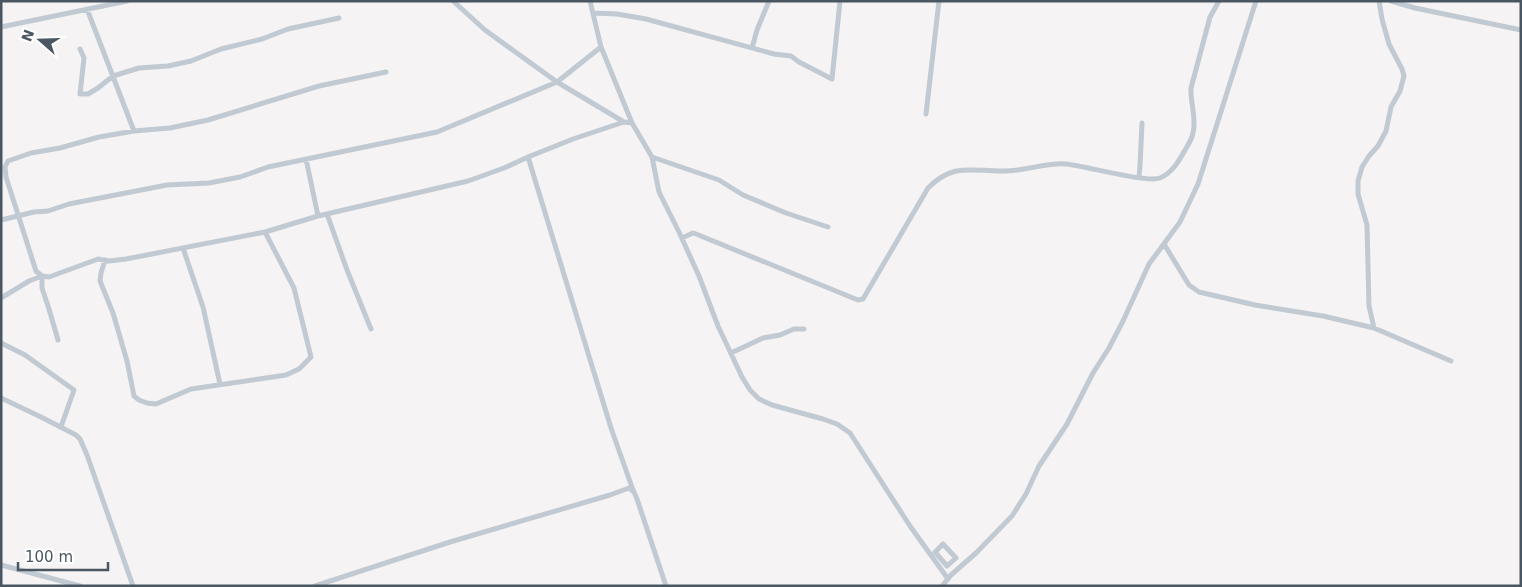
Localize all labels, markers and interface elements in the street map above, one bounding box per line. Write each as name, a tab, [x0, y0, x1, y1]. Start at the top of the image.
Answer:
north arrow	[15, 15, 65, 65]
text: N	[18, 27, 37, 44]
scale bar	[18, 540, 108, 572]
text: 100 m	[25, 548, 73, 566]

